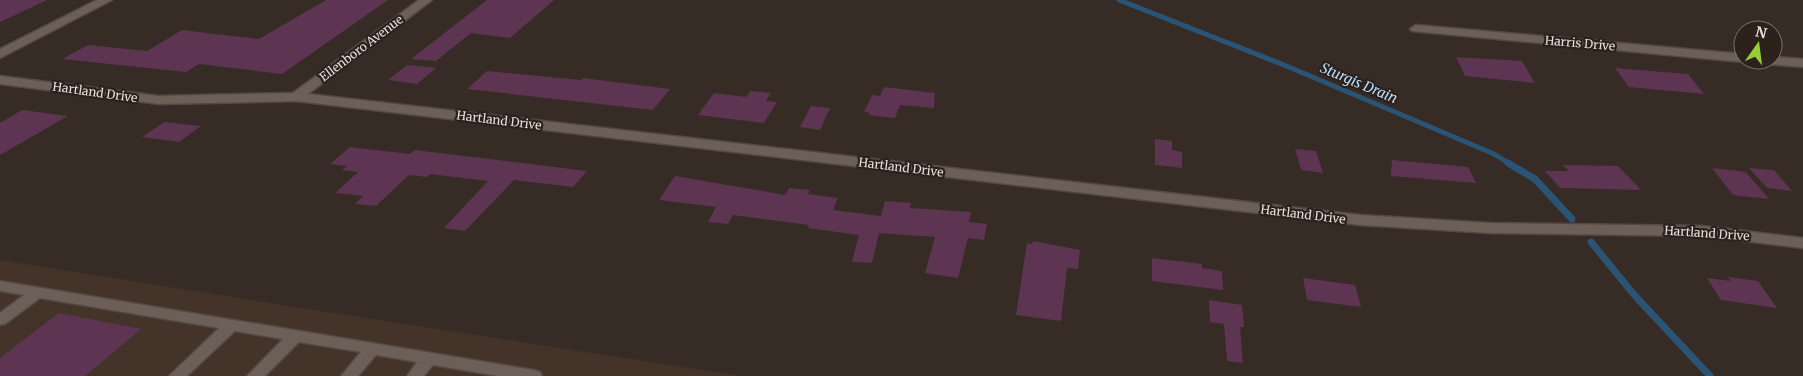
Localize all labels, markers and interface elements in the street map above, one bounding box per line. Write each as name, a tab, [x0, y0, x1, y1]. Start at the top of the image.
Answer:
street label: Ellenboro Avenue	[316, 12, 406, 84]
north arrow	[1733, 20, 1783, 70]
text: N	[1754, 22, 1769, 42]
street label: Harris Drive	[1544, 32, 1616, 54]
water label: Sturgis Drain	[1318, 59, 1400, 107]
street label: Hartland Drive	[52, 79, 138, 105]
street label: Hartland Drive	[456, 107, 542, 133]
street label: Hartland Drive	[858, 154, 944, 180]
street label: Hartland Drive	[1260, 201, 1346, 227]
street label: Hartland Drive	[1664, 223, 1750, 243]

